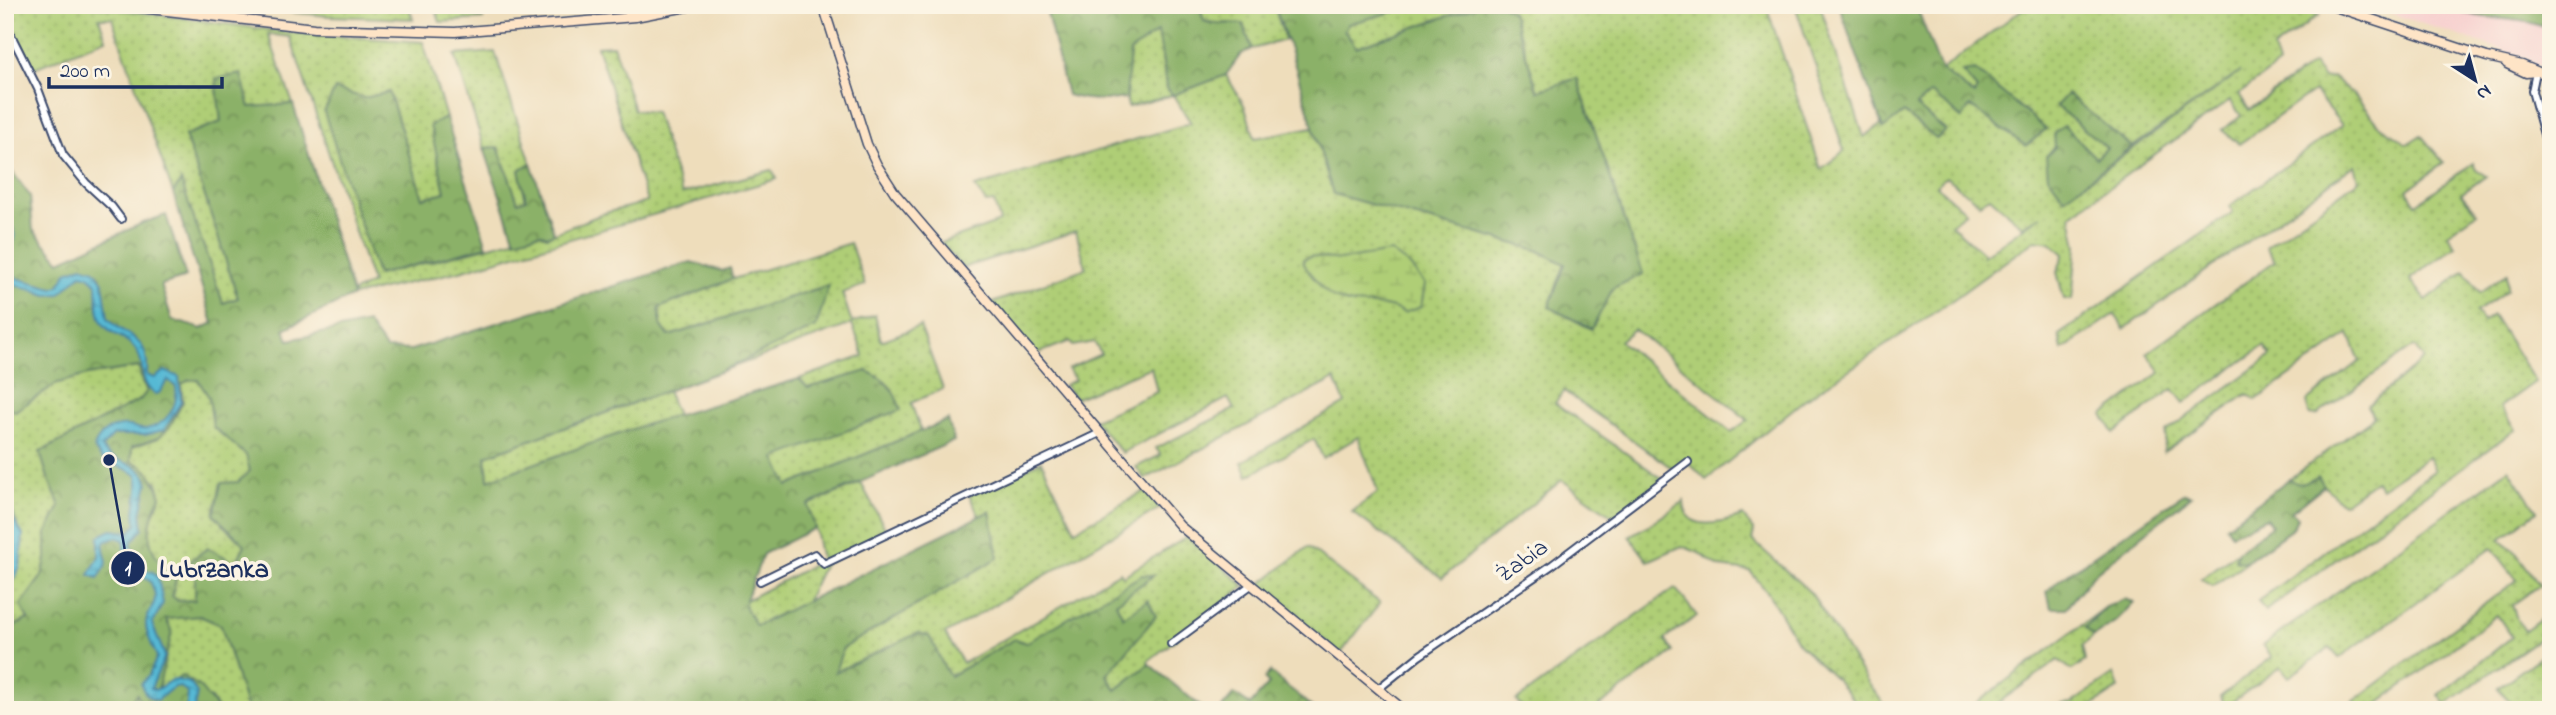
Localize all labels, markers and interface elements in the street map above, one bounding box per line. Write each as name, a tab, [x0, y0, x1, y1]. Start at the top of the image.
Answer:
scale bar	[49, 46, 222, 90]
north arrow	[2440, 46, 2510, 116]
text: 200 m	[60, 57, 110, 87]
text: N	[2470, 77, 2497, 107]
street label: Żabia	[1490, 531, 1556, 593]
callout: Lubrzanka	[111, 544, 283, 591]
text: Lubrzanka	[159, 552, 269, 590]
text: 1	[125, 555, 132, 585]

